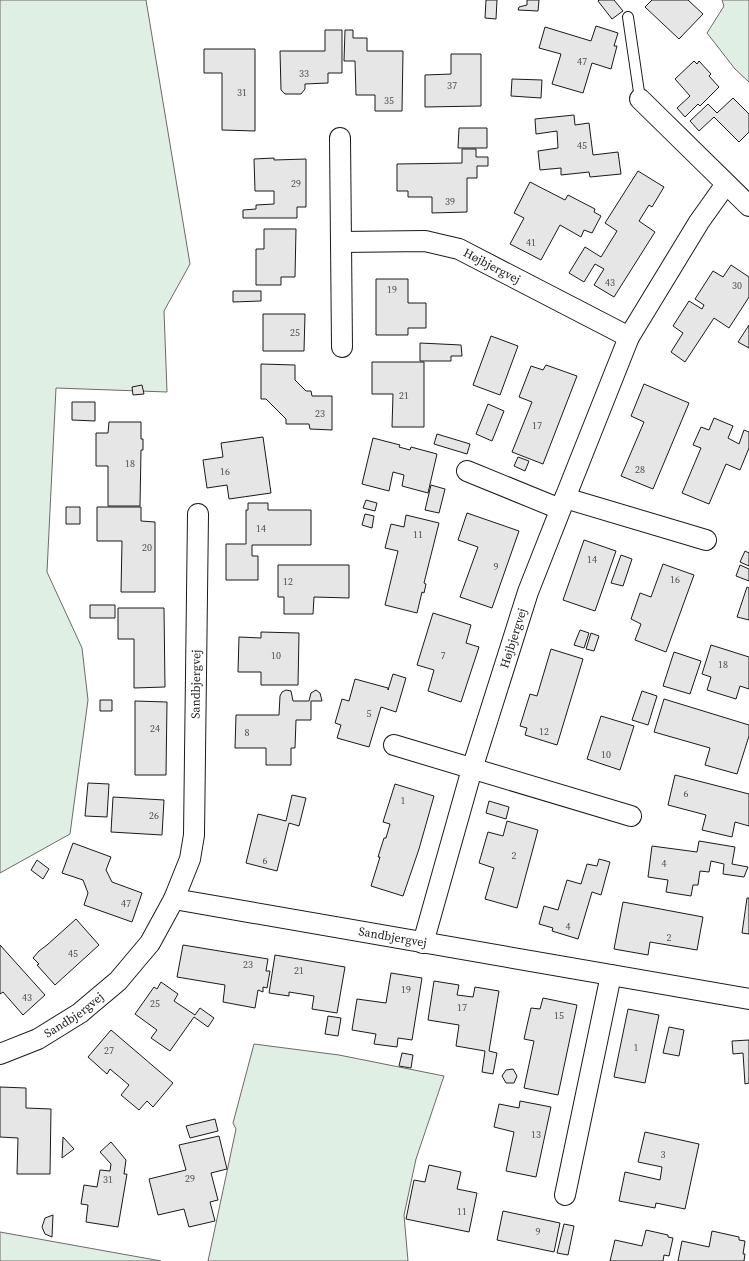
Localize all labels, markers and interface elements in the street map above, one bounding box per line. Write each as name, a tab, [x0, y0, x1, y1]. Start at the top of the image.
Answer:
house number: 47	[577, 55, 587, 68]
house number: 33	[299, 67, 309, 80]
house number: 37	[447, 79, 457, 92]
house number: 31	[237, 86, 247, 99]
house number: 35	[384, 94, 394, 107]
house number: 45	[577, 139, 587, 152]
house number: 29	[291, 177, 301, 190]
house number: 39	[445, 195, 455, 208]
house number: 41	[526, 236, 536, 249]
street label: Højbjergvej	[461, 245, 523, 287]
house number: 43	[605, 276, 615, 289]
house number: 30	[732, 279, 742, 292]
house number: 19	[387, 283, 397, 296]
house number: 25	[290, 326, 300, 339]
house number: 21	[399, 389, 409, 402]
house number: 23	[315, 407, 325, 420]
house number: 17	[532, 419, 542, 432]
house number: 18	[125, 457, 135, 470]
house number: 28	[635, 463, 645, 476]
house number: 16	[220, 465, 230, 478]
house number: 14	[256, 522, 266, 535]
house number: 11	[413, 528, 423, 541]
house number: 20	[142, 541, 152, 554]
house number: 14	[587, 553, 597, 566]
house number: 9	[494, 560, 499, 573]
house number: 16	[670, 573, 680, 586]
house number: 12	[283, 575, 293, 588]
street label: Højbjergvej	[496, 606, 530, 670]
street label: Sandbjergvej	[187, 649, 204, 719]
house number: 10	[271, 649, 281, 662]
house number: 7	[441, 649, 446, 662]
house number: 18	[718, 658, 728, 671]
house number: 5	[367, 707, 372, 720]
house number: 24	[150, 722, 160, 735]
house number: 12	[539, 725, 549, 738]
house number: 8	[245, 726, 250, 739]
house number: 10	[601, 748, 611, 761]
house number: 6	[684, 787, 689, 800]
house number: 1	[401, 794, 406, 807]
house number: 26	[149, 809, 159, 822]
house number: 2	[512, 849, 517, 862]
house number: 6	[263, 854, 268, 867]
house number: 4	[662, 857, 667, 870]
house number: 47	[121, 897, 131, 910]
house number: 4	[566, 920, 571, 933]
street label: Sandbjergvej	[357, 923, 428, 951]
house number: 2	[667, 931, 672, 944]
house number: 45	[68, 947, 78, 960]
house number: 23	[243, 958, 253, 971]
house number: 21	[294, 964, 304, 977]
house number: 19	[401, 983, 411, 996]
street label: Sandbjergvej	[41, 989, 107, 1041]
house number: 43	[22, 991, 32, 1004]
house number: 25	[150, 997, 160, 1010]
house number: 17	[457, 1001, 467, 1014]
house number: 15	[554, 1009, 564, 1022]
house number: 1	[634, 1041, 639, 1054]
house number: 27	[104, 1044, 114, 1057]
house number: 13	[531, 1128, 541, 1141]
house number: 3	[661, 1148, 666, 1161]
house number: 29	[185, 1172, 195, 1185]
house number: 31	[103, 1173, 113, 1186]
house number: 11	[457, 1205, 467, 1218]
house number: 9	[536, 1225, 541, 1238]

